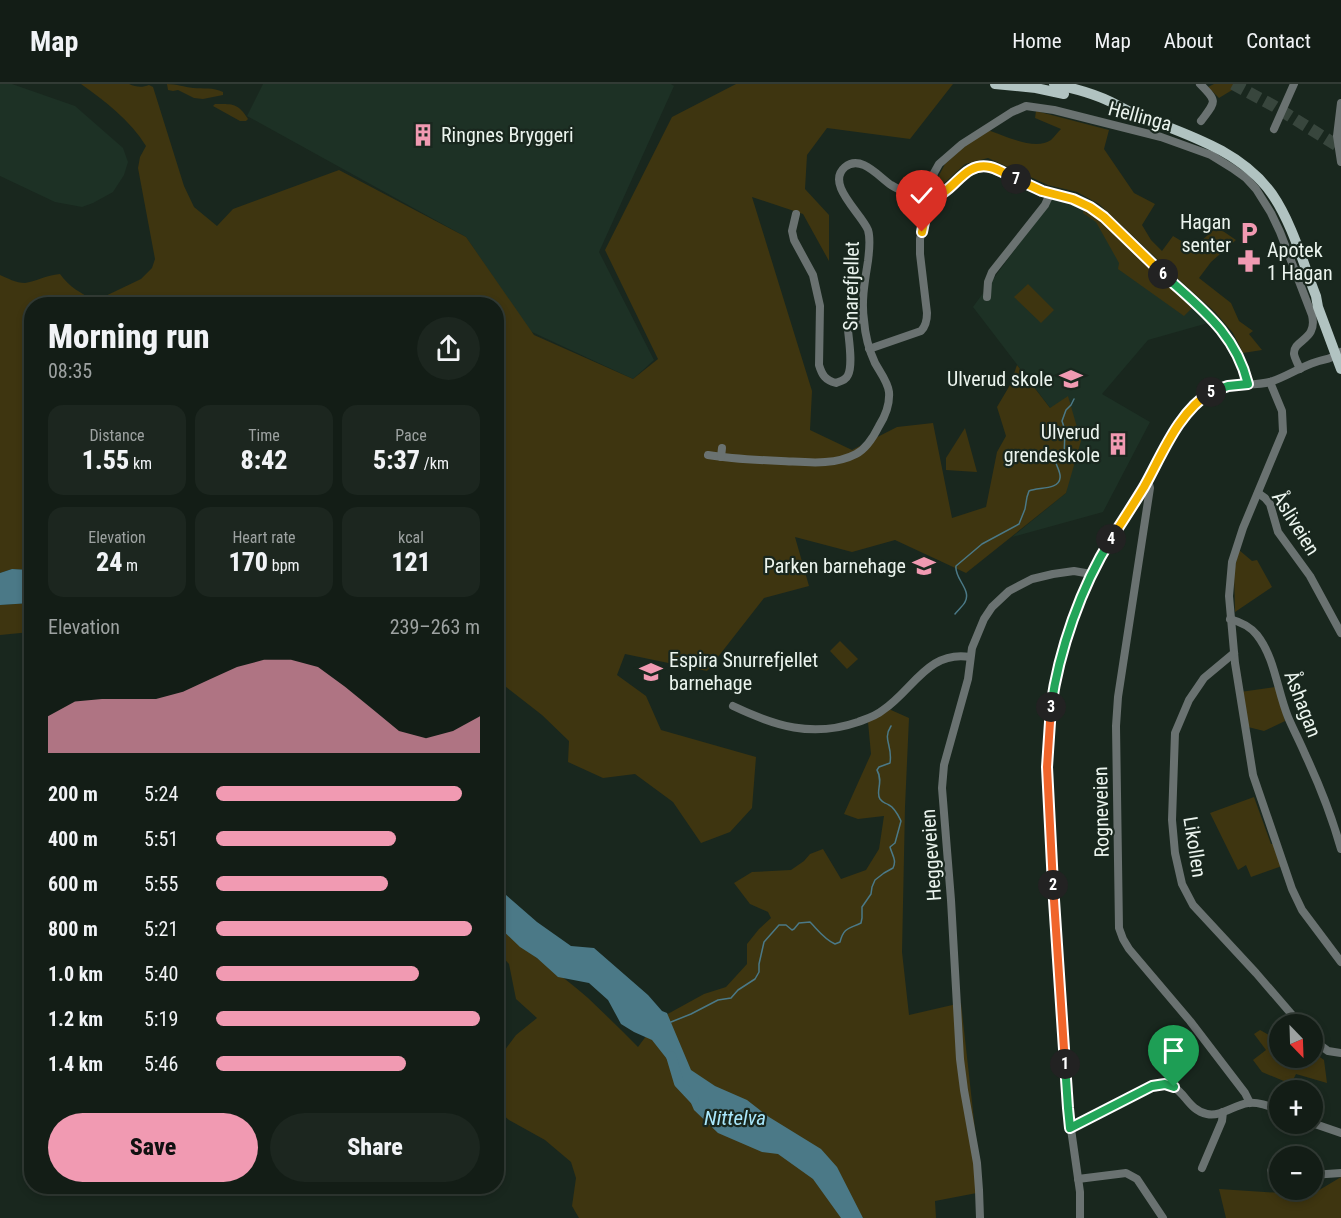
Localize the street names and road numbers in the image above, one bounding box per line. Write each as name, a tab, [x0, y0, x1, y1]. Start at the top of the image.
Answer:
street label: Hellinga	[1106, 96, 1174, 136]
street label: Snarefjellet	[838, 241, 864, 331]
street label: Åsliveien	[1267, 486, 1325, 560]
street label: Åshagan	[1279, 667, 1327, 741]
street label: Rogneveien	[1088, 766, 1114, 858]
street label: Heggeveien	[916, 808, 946, 902]
street label: Likollen	[1178, 815, 1212, 879]

